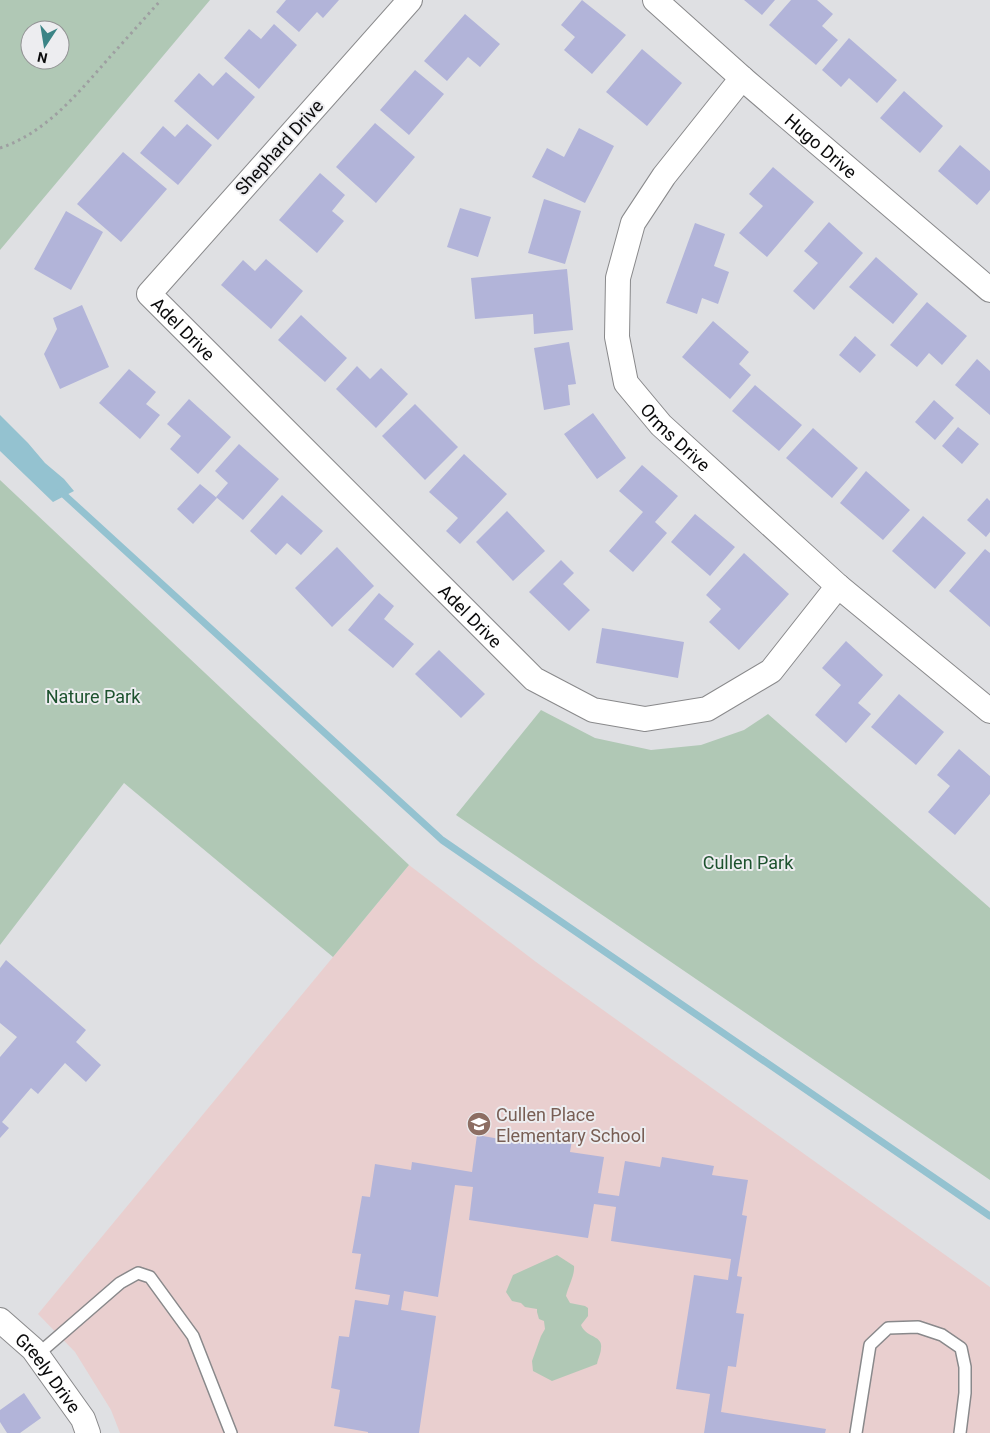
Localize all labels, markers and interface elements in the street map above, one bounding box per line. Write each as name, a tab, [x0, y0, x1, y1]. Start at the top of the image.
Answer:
north arrow	[20, 20, 70, 70]
text: N	[36, 49, 49, 67]
street label: Shephard Drive	[231, 95, 327, 199]
street label: Hugo Drive	[781, 109, 861, 182]
street label: Adel Drive	[148, 293, 220, 365]
street label: Orms Drive	[637, 399, 715, 475]
street label: Adel Drive	[435, 580, 507, 652]
park label: Nature Park	[46, 686, 141, 707]
park label: Cullen Park	[703, 852, 794, 873]
place label: Cullen Place Elementary School	[496, 1104, 645, 1146]
school or university icon: Cullen Place Elementary School	[466, 1111, 492, 1137]
street label: Greely Drive	[11, 1328, 86, 1417]

